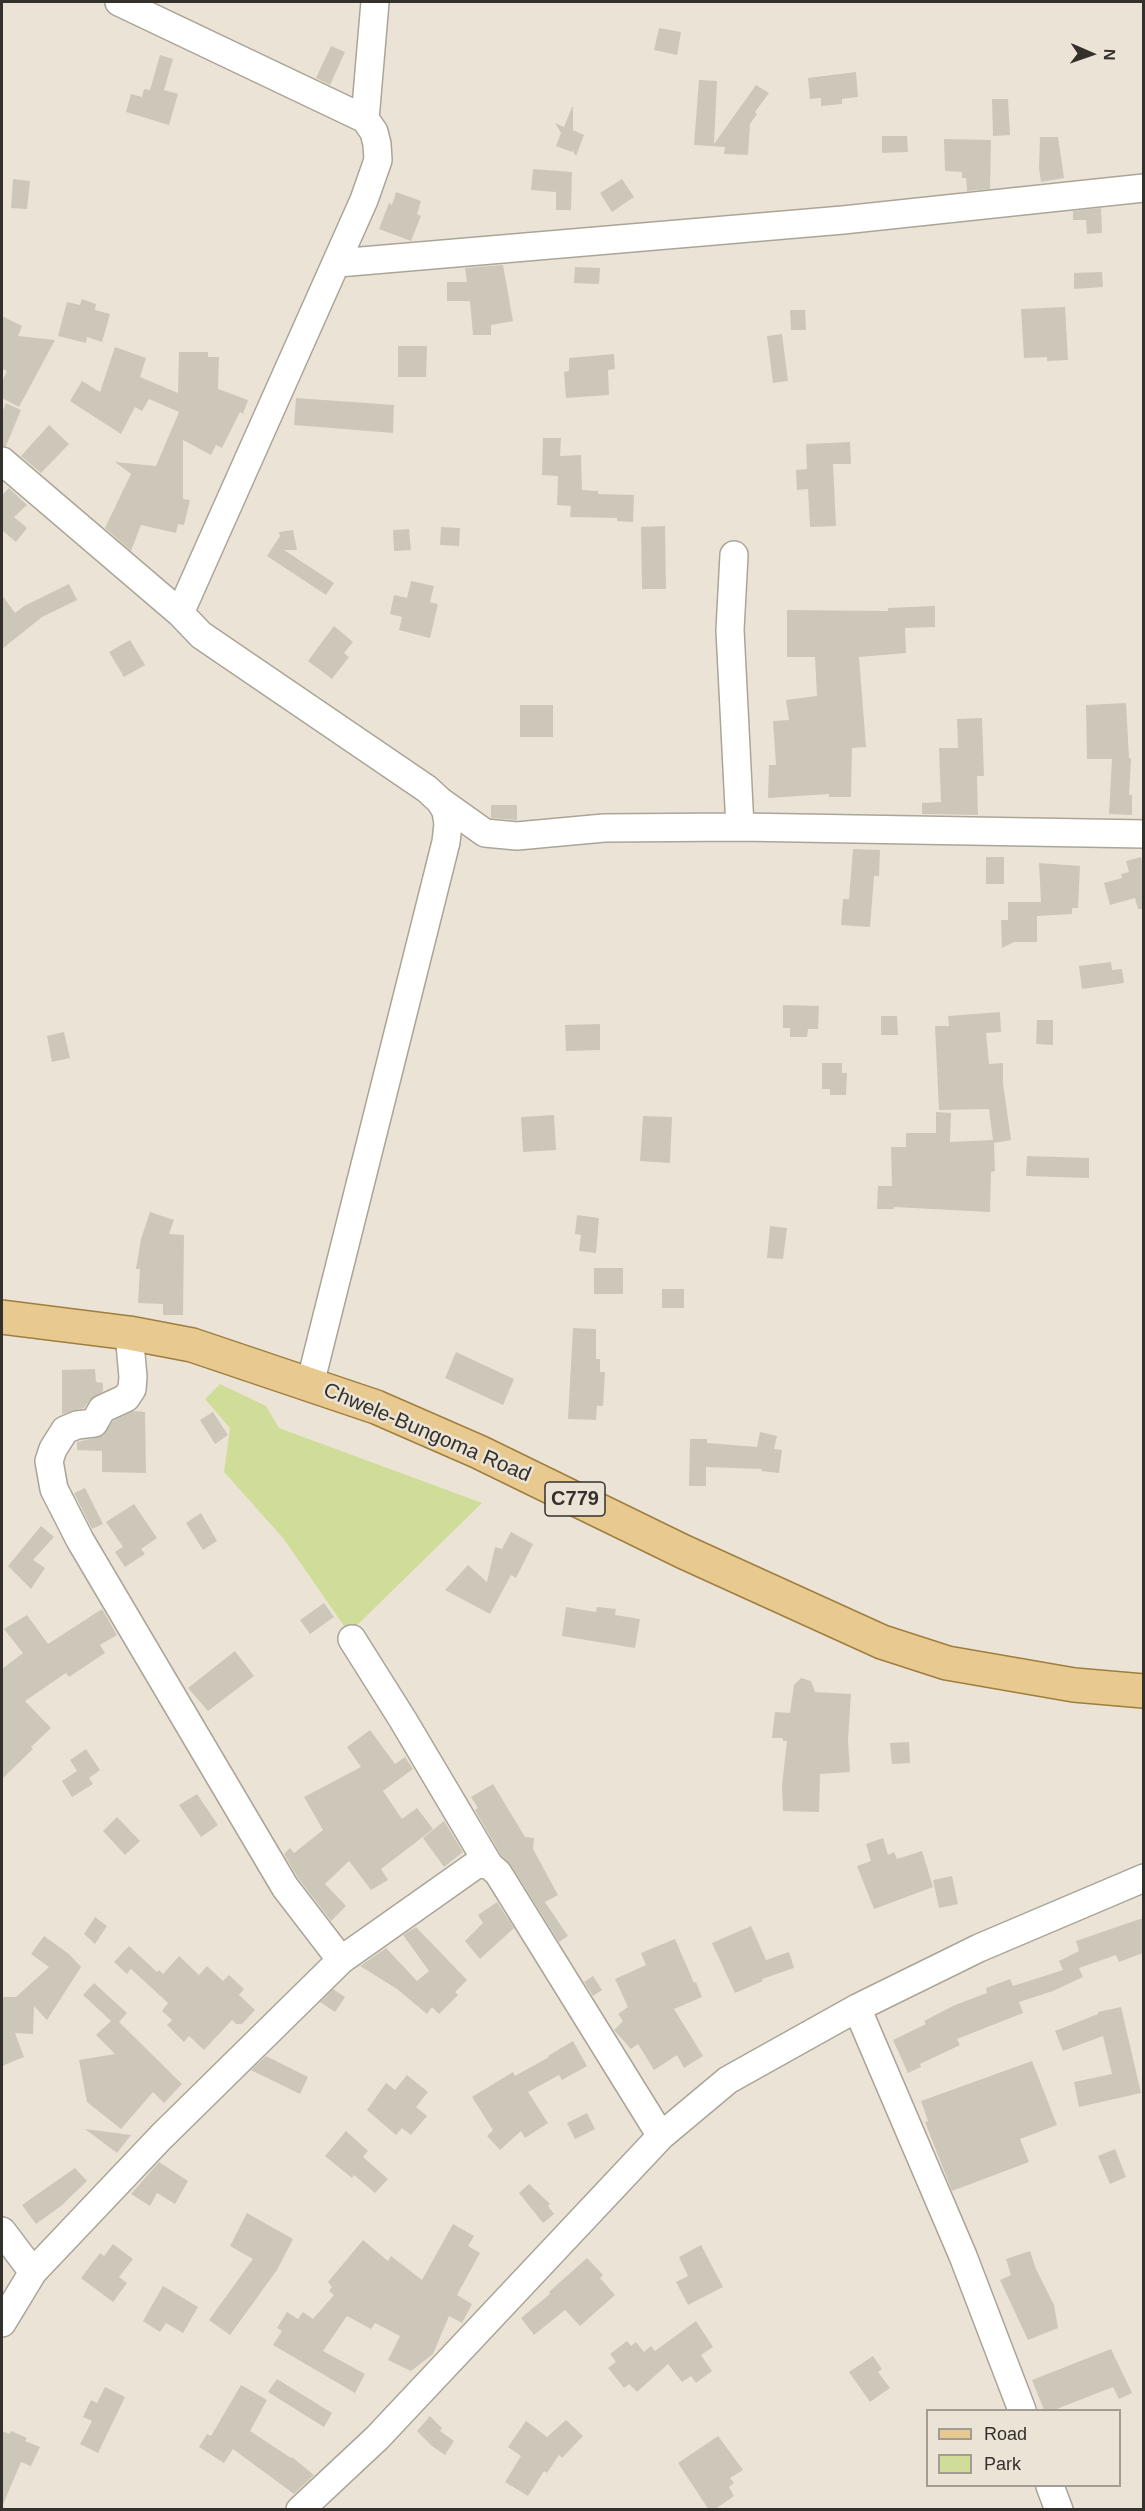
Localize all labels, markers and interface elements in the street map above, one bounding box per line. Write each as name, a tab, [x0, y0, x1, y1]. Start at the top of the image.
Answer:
north arrow	[1061, 24, 1121, 84]
text: N	[1101, 49, 1118, 61]
street label: Chwele-Bungoma Road	[319, 1378, 535, 1488]
road number: C779	[545, 1482, 605, 1516]
legend	[926, 2409, 1121, 2487]
text: Road	[984, 2424, 1027, 2444]
text: Park	[984, 2454, 1021, 2474]

